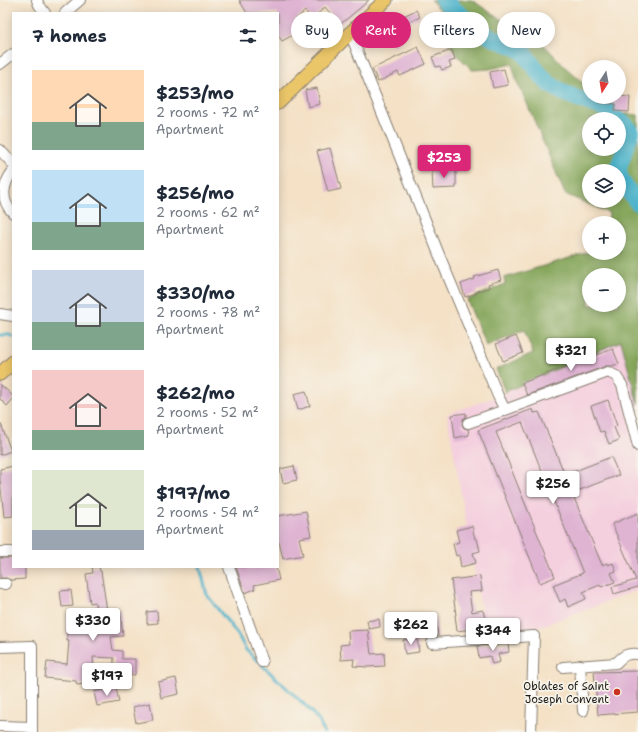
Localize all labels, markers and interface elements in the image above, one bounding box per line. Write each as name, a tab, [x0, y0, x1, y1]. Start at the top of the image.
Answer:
chip: Buy	[291, 12, 343, 48]
chip: Rent	[351, 12, 411, 48]
chip: Filters	[419, 12, 489, 48]
chip: New	[497, 12, 555, 48]
text: 7 homes	[32, 25, 107, 47]
icon: filters	[237, 25, 259, 47]
north arrow	[582, 60, 626, 104]
map controls	[582, 60, 626, 312]
text: $253/mo	[156, 82, 234, 104]
icon: home	[64, 86, 112, 134]
text: 2 rooms · 72 m²	[156, 104, 260, 121]
button: locate	[582, 112, 626, 156]
text: Apartment	[156, 121, 224, 138]
pin: $253	[420, 145, 468, 179]
text: $253	[427, 149, 461, 166]
button: layers	[582, 164, 626, 208]
text: $256/mo	[156, 182, 234, 204]
icon: home	[64, 186, 112, 234]
text: 2 rooms · 62 m²	[156, 204, 260, 221]
button: +	[582, 216, 626, 260]
text: Apartment	[156, 221, 224, 238]
button: −	[582, 268, 626, 312]
text: $330/mo	[156, 282, 235, 304]
icon: home	[64, 286, 112, 334]
text: 2 rooms · 78 m²	[156, 304, 260, 321]
text: Apartment	[156, 321, 224, 338]
pin: $321	[547, 338, 595, 372]
text: $321	[555, 342, 587, 359]
text: $262/mo	[156, 382, 235, 404]
icon: home	[64, 386, 112, 434]
text: 2 rooms · 52 m²	[156, 404, 259, 421]
text: Apartment	[156, 421, 224, 438]
pin: $256	[529, 471, 577, 505]
text: $256	[536, 475, 570, 492]
text: $197/mo	[156, 482, 230, 504]
icon: home	[64, 486, 112, 534]
text: 2 rooms · 54 m²	[156, 504, 259, 521]
text: Apartment	[156, 521, 224, 538]
pin: $330	[69, 608, 117, 642]
text: $330	[75, 612, 111, 629]
pin: $262	[387, 612, 435, 646]
text: $262	[393, 616, 429, 633]
pin: $344	[469, 618, 517, 652]
text: $344	[475, 622, 511, 639]
pin: $197	[83, 663, 131, 697]
text: $197	[91, 667, 123, 684]
place label: Oblates of Saint Joseph Convent	[523, 679, 609, 707]
marker: Oblates of Saint Joseph Convent	[612, 687, 622, 697]

